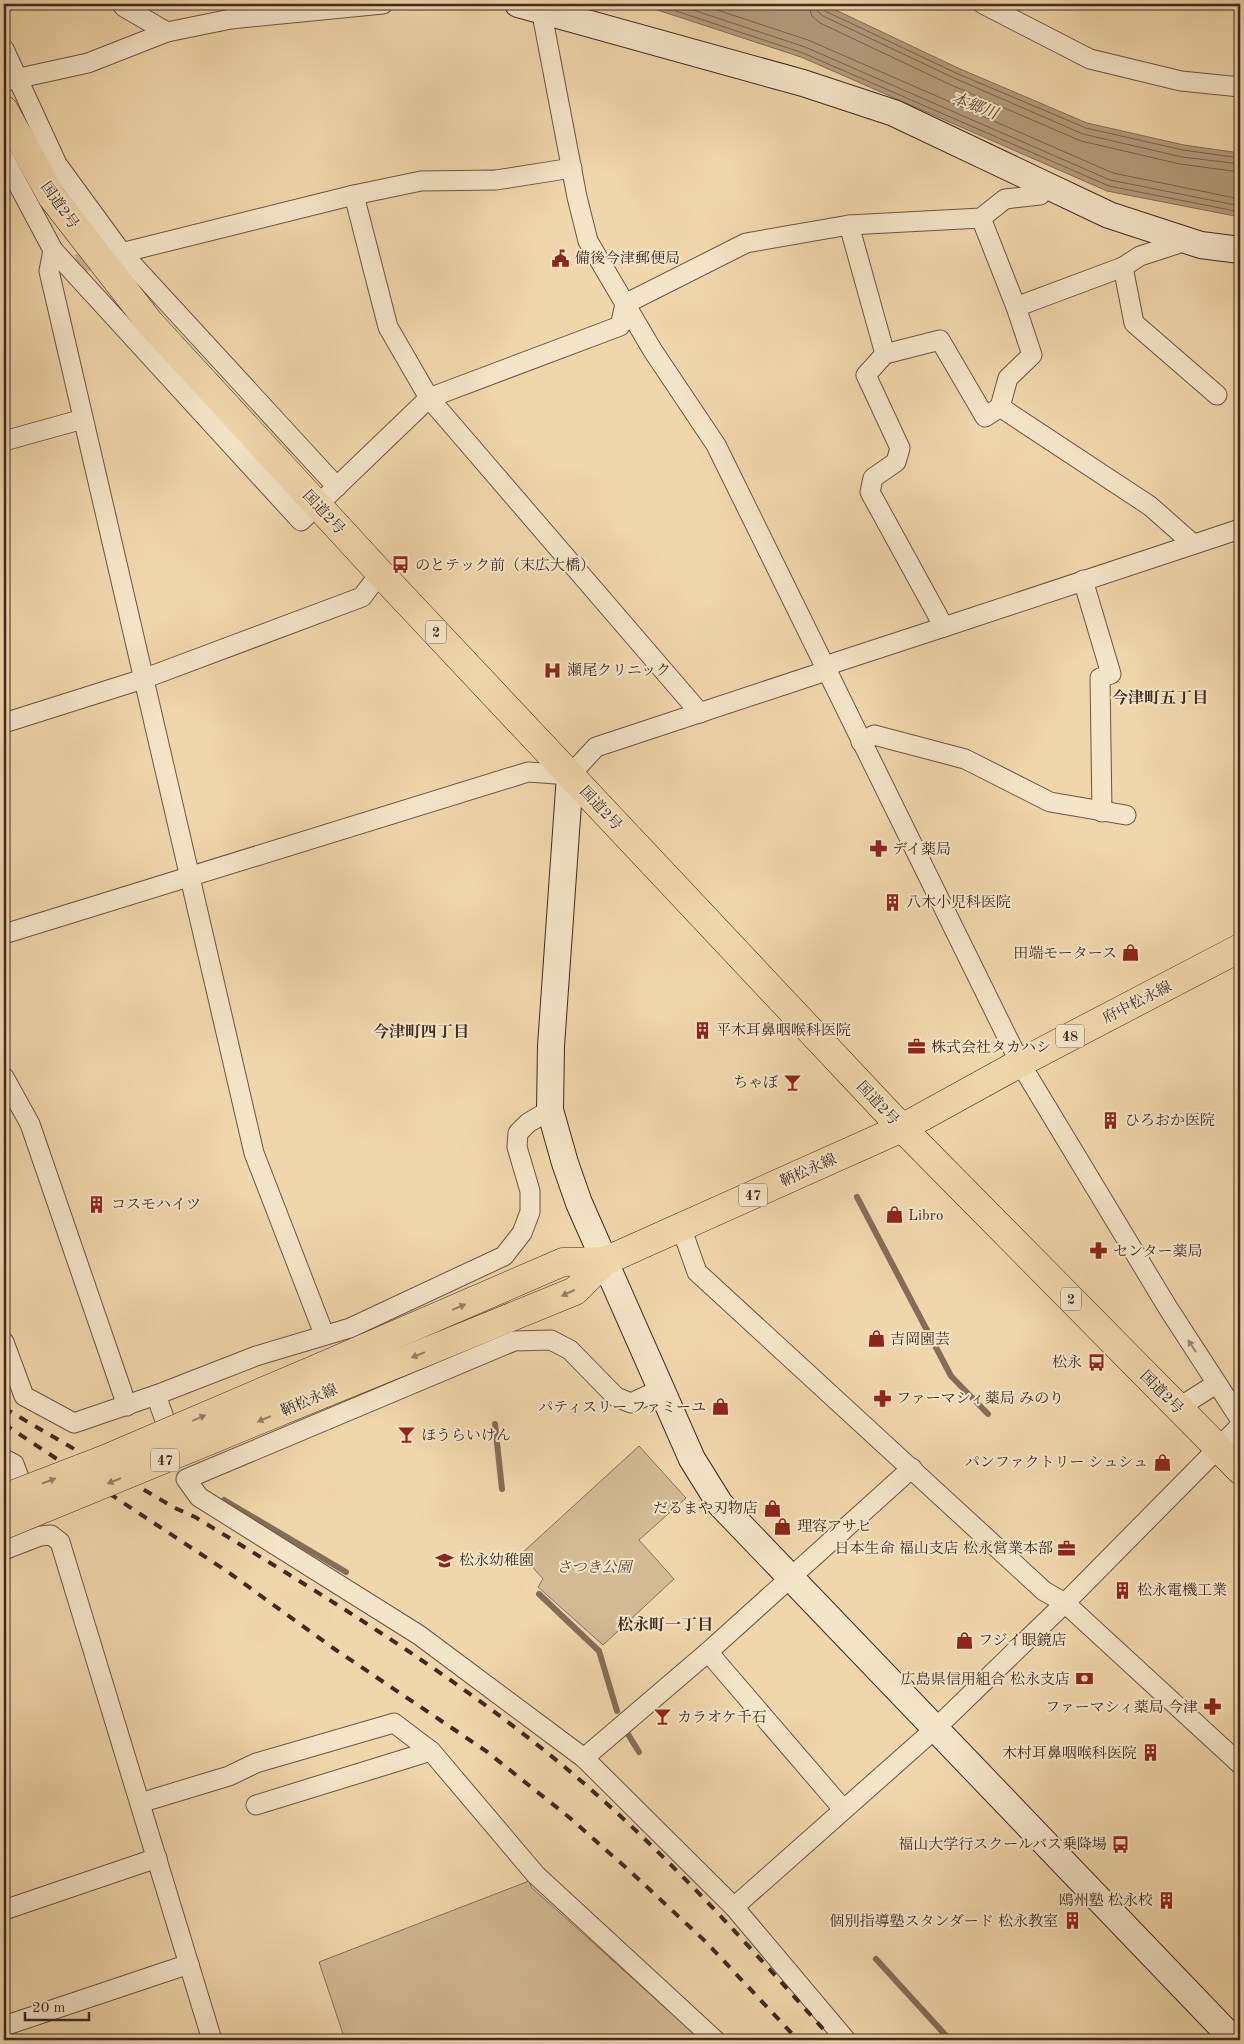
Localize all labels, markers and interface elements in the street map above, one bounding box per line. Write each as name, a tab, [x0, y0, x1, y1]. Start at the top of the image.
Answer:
water label: 本郷川	[949, 89, 1002, 124]
street label: 国道2号	[37, 178, 82, 232]
public building icon: 備後今津郵便局	[551, 248, 571, 268]
place label: 備後今津郵便局	[575, 250, 680, 267]
street label: 国道2号	[299, 487, 348, 538]
bus stop icon: のとテック前（末広大橋）	[391, 555, 411, 575]
place label: のとテック前（末広大橋）	[415, 557, 595, 574]
road number: 2	[426, 620, 446, 644]
hospital icon: 瀬尾クリニック	[543, 660, 563, 680]
place label: 瀬尾クリニック	[567, 662, 671, 679]
district label: 今津町五丁目	[1112, 689, 1208, 707]
street label: 国道2号	[576, 783, 625, 834]
pharmacy icon: デイ薬局	[868, 839, 888, 859]
place label: デイ薬局	[892, 841, 951, 858]
building icon: 八木小児科医院	[882, 892, 902, 912]
place label: 八木小児科医院	[906, 894, 1011, 911]
shop icon: 田端モータース	[1121, 943, 1141, 963]
place label: 田端モータース	[1013, 945, 1117, 962]
street label: 府中松永線	[1100, 978, 1175, 1027]
building icon: 平木耳鼻咽喉科医院	[692, 1020, 712, 1040]
place label: 平木耳鼻咽喉科医院	[716, 1022, 851, 1039]
district label: 今津町四丁目	[373, 1023, 469, 1041]
road number: 48	[1056, 1024, 1084, 1048]
office icon: 株式会社タカハシ	[907, 1037, 927, 1057]
place label: 株式会社タカハシ	[931, 1039, 1051, 1056]
bar icon: ちゃぼ	[782, 1072, 802, 1092]
place label: ちゃぼ	[733, 1074, 778, 1091]
street label: 国道2号	[853, 1078, 902, 1129]
building icon: ひろおか医院	[1101, 1110, 1121, 1130]
place label: ひろおか医院	[1125, 1112, 1215, 1129]
street label: 鞆松永線	[777, 1150, 839, 1190]
road number: 47	[739, 1184, 767, 1206]
building icon: コスモハイツ	[87, 1194, 107, 1214]
place label: コスモハイツ	[111, 1197, 201, 1213]
shop icon: Libro	[884, 1205, 904, 1225]
place label: Libro	[908, 1209, 943, 1224]
pharmacy icon: センター薬局	[1089, 1241, 1109, 1261]
place label: センター薬局	[1113, 1243, 1202, 1260]
one-way arrow	[561, 1288, 576, 1297]
road number: 2	[1061, 1288, 1081, 1310]
one-way arrow	[452, 1302, 466, 1310]
shop icon: 吉岡園芸	[866, 1329, 886, 1349]
place label: 吉岡園芸	[890, 1331, 950, 1348]
one-way arrow	[1188, 1339, 1197, 1353]
one-way arrow	[411, 1351, 425, 1359]
bus stop icon: 松永	[1086, 1352, 1106, 1372]
place label: 松永	[1052, 1354, 1082, 1371]
street label: 国道2号	[1137, 1367, 1187, 1417]
street label: 鞆松永線	[278, 1381, 340, 1420]
pharmacy icon: ファーマシィ薬局 みのり	[872, 1388, 892, 1408]
place label: ファーマシィ薬局 みのり	[896, 1390, 1064, 1407]
shop icon: パティスリー ファミーユ	[710, 1397, 730, 1417]
place label: パティスリー ファミーユ	[538, 1400, 706, 1416]
one-way arrow	[192, 1414, 206, 1422]
one-way arrow	[257, 1415, 271, 1423]
bar icon: ほうらいけん	[397, 1425, 417, 1445]
place label: ほうらいけん	[421, 1427, 511, 1444]
road number: 47	[151, 1448, 179, 1472]
shop icon: パンファクトリー シュシュ	[1152, 1452, 1172, 1472]
place label: パンファクトリー シュシュ	[965, 1455, 1148, 1471]
one-way arrow	[42, 1477, 57, 1485]
one-way arrow	[106, 1477, 121, 1485]
shop icon: だるまや刃物店	[762, 1498, 782, 1518]
place label: だるまや刃物店	[653, 1500, 758, 1517]
shop icon: 理容アサヒ	[773, 1516, 793, 1536]
place label: 理容アサヒ	[797, 1518, 872, 1535]
office icon: 日本生命 福山支店 松永営業本部	[1057, 1538, 1077, 1558]
place label: 日本生命 福山支店 松永営業本部	[835, 1540, 1053, 1557]
school or university icon: 松永幼稚園	[435, 1550, 455, 1570]
place label: 松永幼稚園	[459, 1552, 534, 1569]
park label: さつき公園	[556, 1559, 634, 1576]
building icon: 松永電機工業	[1113, 1580, 1133, 1600]
place label: 松永電機工業	[1137, 1582, 1227, 1599]
district label: 松永町一丁目	[617, 1615, 713, 1634]
shop icon: フジイ眼鏡店	[954, 1630, 974, 1650]
place label: フジイ眼鏡店	[978, 1632, 1067, 1649]
bank icon: 広島県信用組合 松永支店	[1074, 1669, 1094, 1689]
place label: 広島県信用組合 松永支店	[901, 1671, 1070, 1688]
pharmacy icon: ファーマシィ薬局 今津	[1202, 1697, 1222, 1717]
place label: ファーマシィ薬局 今津	[1045, 1699, 1198, 1716]
bar icon: カラオケ千石	[653, 1707, 673, 1727]
place label: カラオケ千石	[677, 1709, 767, 1726]
building icon: 木村耳鼻咽喉科医院	[1141, 1743, 1161, 1763]
place label: 木村耳鼻咽喉科医院	[1002, 1745, 1137, 1762]
bus stop icon: 福山大学行スクールバス乗降場	[1111, 1834, 1131, 1854]
place label: 福山大学行スクールバス乗降場	[898, 1836, 1107, 1853]
building icon: 鴎州塾 松永校	[1157, 1890, 1177, 1910]
place label: 鴎州塾 松永校	[1059, 1892, 1153, 1909]
building icon: 個別指導塾スタンダード 松永教室	[1062, 1911, 1082, 1931]
place label: 個別指導塾スタンダード 松永教室	[829, 1913, 1058, 1930]
scale bar	[25, 1989, 89, 2021]
text: 20 m	[32, 2001, 66, 2016]

